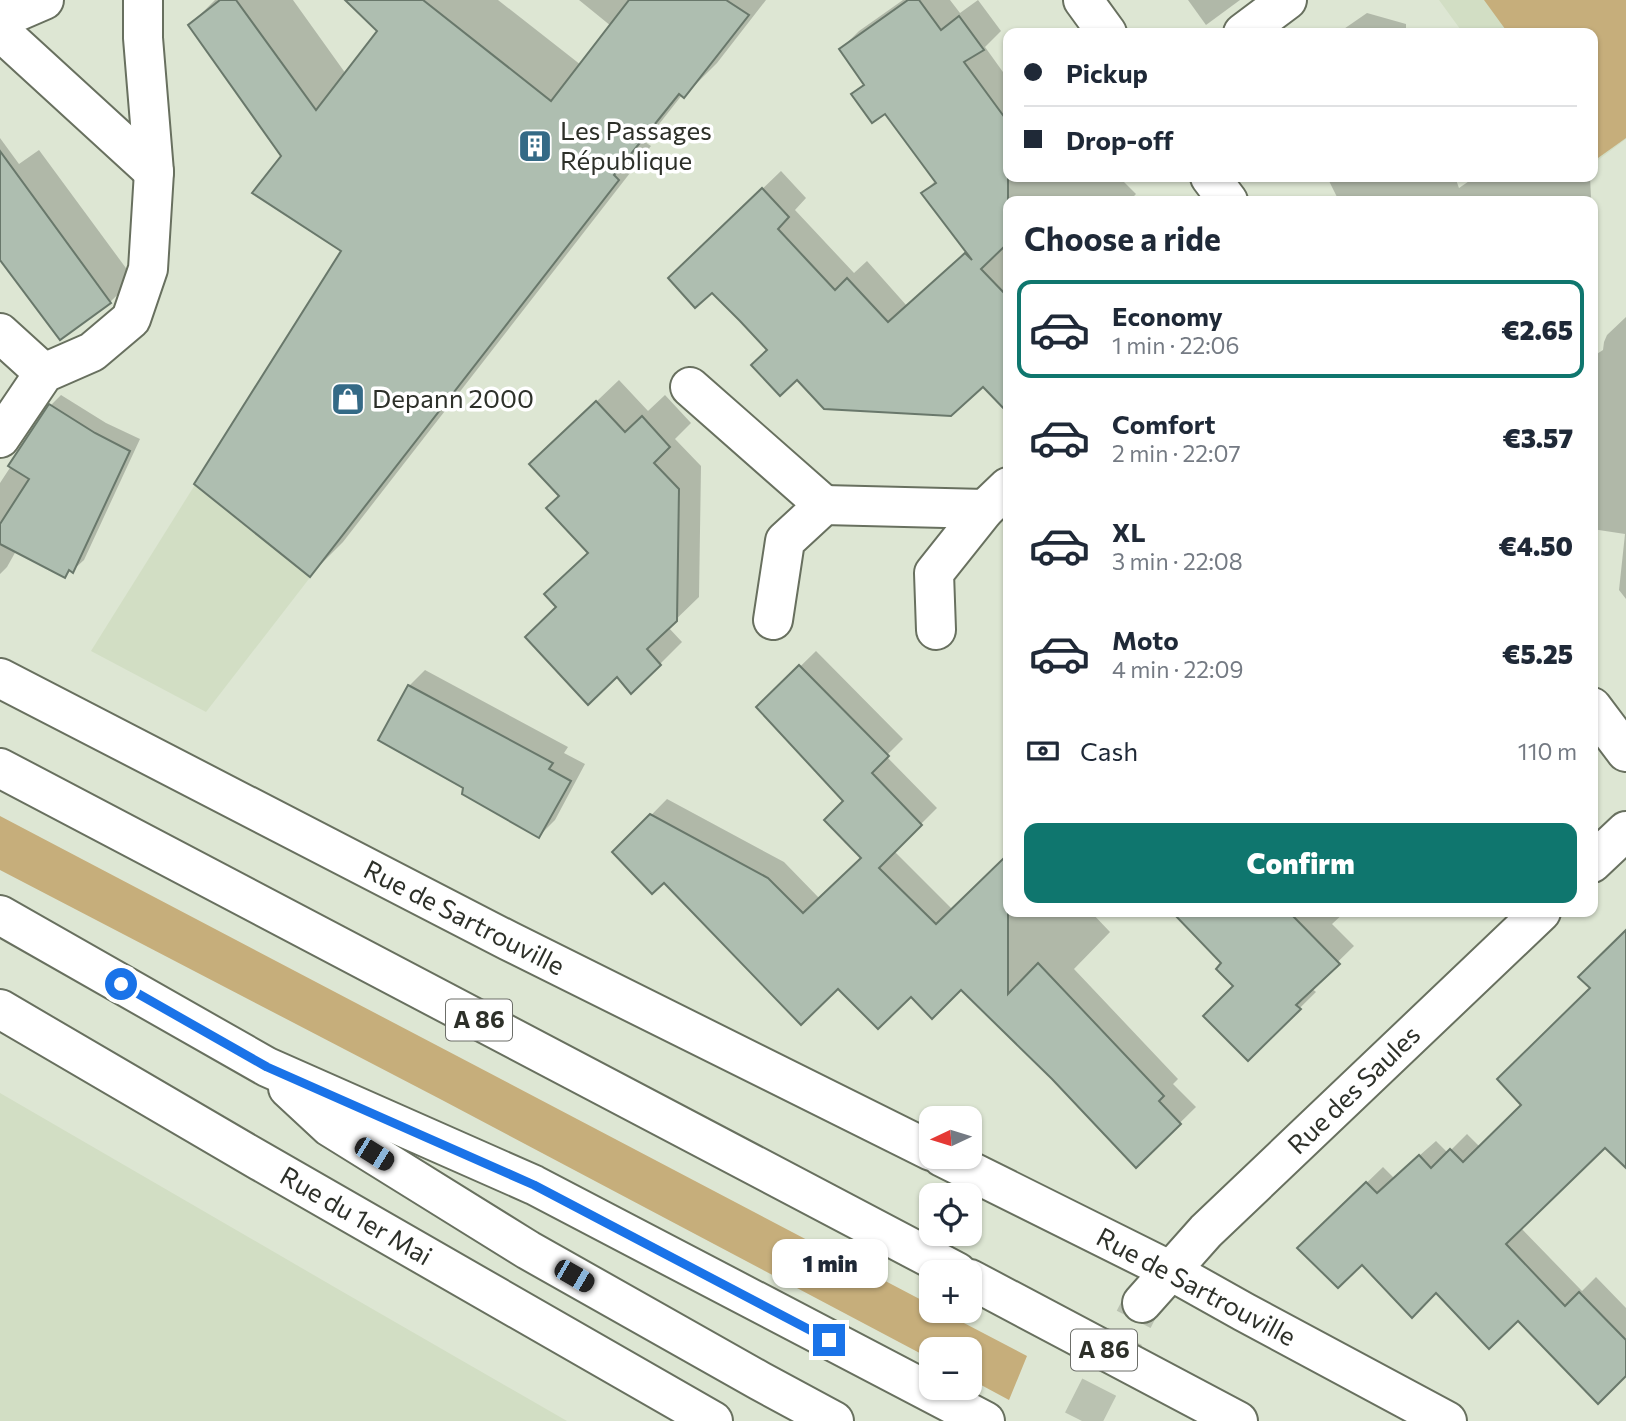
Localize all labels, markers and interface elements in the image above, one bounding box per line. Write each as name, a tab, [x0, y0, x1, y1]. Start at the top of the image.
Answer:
text: Pickup	[1066, 57, 1148, 88]
place label: Les Passages République	[560, 114, 712, 175]
text: Drop-off	[1066, 124, 1173, 155]
building icon: Les Passages République	[516, 127, 554, 165]
text: Choose a ride	[1024, 218, 1221, 258]
icon: car	[1028, 298, 1091, 361]
text: Economy	[1112, 300, 1223, 331]
text: €2.65	[1501, 314, 1573, 345]
text: 1 min · 22:06	[1112, 331, 1240, 359]
shop icon: Depann 2000	[329, 380, 367, 418]
place label: Depann 2000	[372, 382, 534, 413]
icon: car	[1028, 406, 1091, 469]
text: Comfort	[1112, 408, 1215, 439]
text: €3.57	[1502, 422, 1573, 453]
text: 2 min · 22:07	[1112, 439, 1241, 467]
icon: car	[1028, 514, 1091, 577]
text: XL	[1112, 516, 1146, 547]
text: €4.50	[1499, 530, 1573, 561]
text: 3 min · 22:08	[1112, 547, 1243, 575]
icon: car	[1028, 622, 1091, 685]
text: Moto	[1112, 624, 1179, 655]
text: €5.25	[1502, 638, 1573, 669]
text: 4 min · 22:09	[1112, 655, 1244, 683]
icon: cash	[1024, 732, 1062, 770]
text: Cash	[1080, 735, 1138, 766]
text: 110 m	[1518, 737, 1577, 765]
button: Confirm	[1024, 823, 1577, 903]
street label: Rue de Sartrouville	[359, 853, 570, 981]
route start	[105, 968, 137, 1000]
road number: A 86	[446, 1000, 512, 1040]
street label: Rue des Saules	[1280, 1018, 1425, 1160]
north arrow	[919, 1106, 982, 1169]
map controls	[919, 1106, 982, 1400]
car	[351, 1134, 398, 1174]
street label: Rue du 1er Mai	[275, 1159, 438, 1271]
button: locate	[919, 1183, 982, 1246]
street label: Rue de Sartrouville	[1092, 1220, 1302, 1351]
callout: 1 min	[771, 1238, 887, 1288]
text: 1 min	[802, 1249, 858, 1277]
car	[551, 1256, 598, 1296]
button: +	[919, 1260, 982, 1323]
route end	[813, 1324, 845, 1356]
road number: A 86	[1071, 1330, 1137, 1370]
button: −	[919, 1337, 982, 1400]

